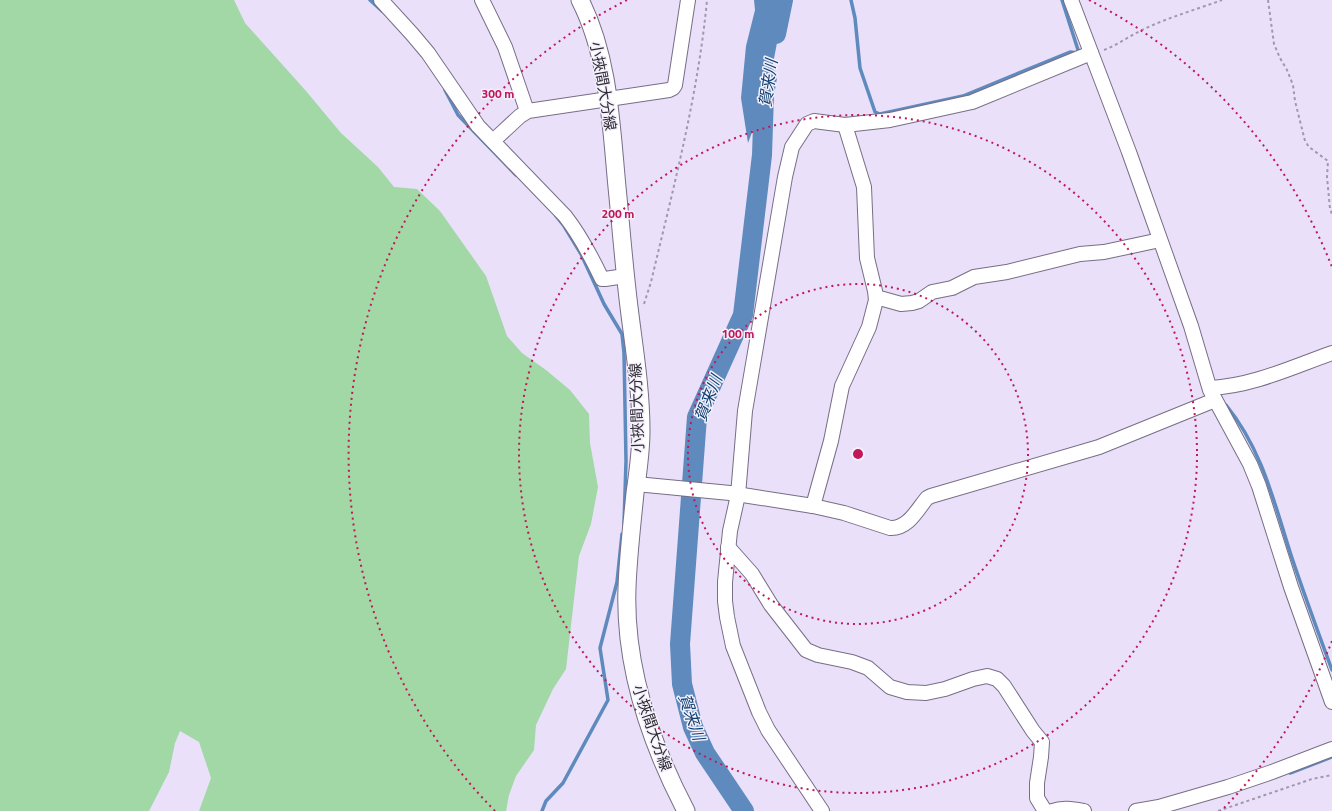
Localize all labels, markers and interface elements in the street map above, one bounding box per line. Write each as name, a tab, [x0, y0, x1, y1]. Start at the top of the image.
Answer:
street label: 小挾間大分線	[584, 40, 623, 132]
water label: 賀来川	[753, 56, 784, 108]
text: 300 m	[482, 84, 514, 103]
text: 200 m	[602, 204, 634, 223]
text: 100 m	[722, 324, 754, 343]
street label: 小挾間大分線	[623, 363, 650, 453]
water label: 賀来川	[688, 369, 729, 425]
centre of rings	[851, 447, 865, 461]
street label: 小挾間大分線	[627, 682, 678, 774]
water label: 賀来川	[673, 690, 712, 745]

